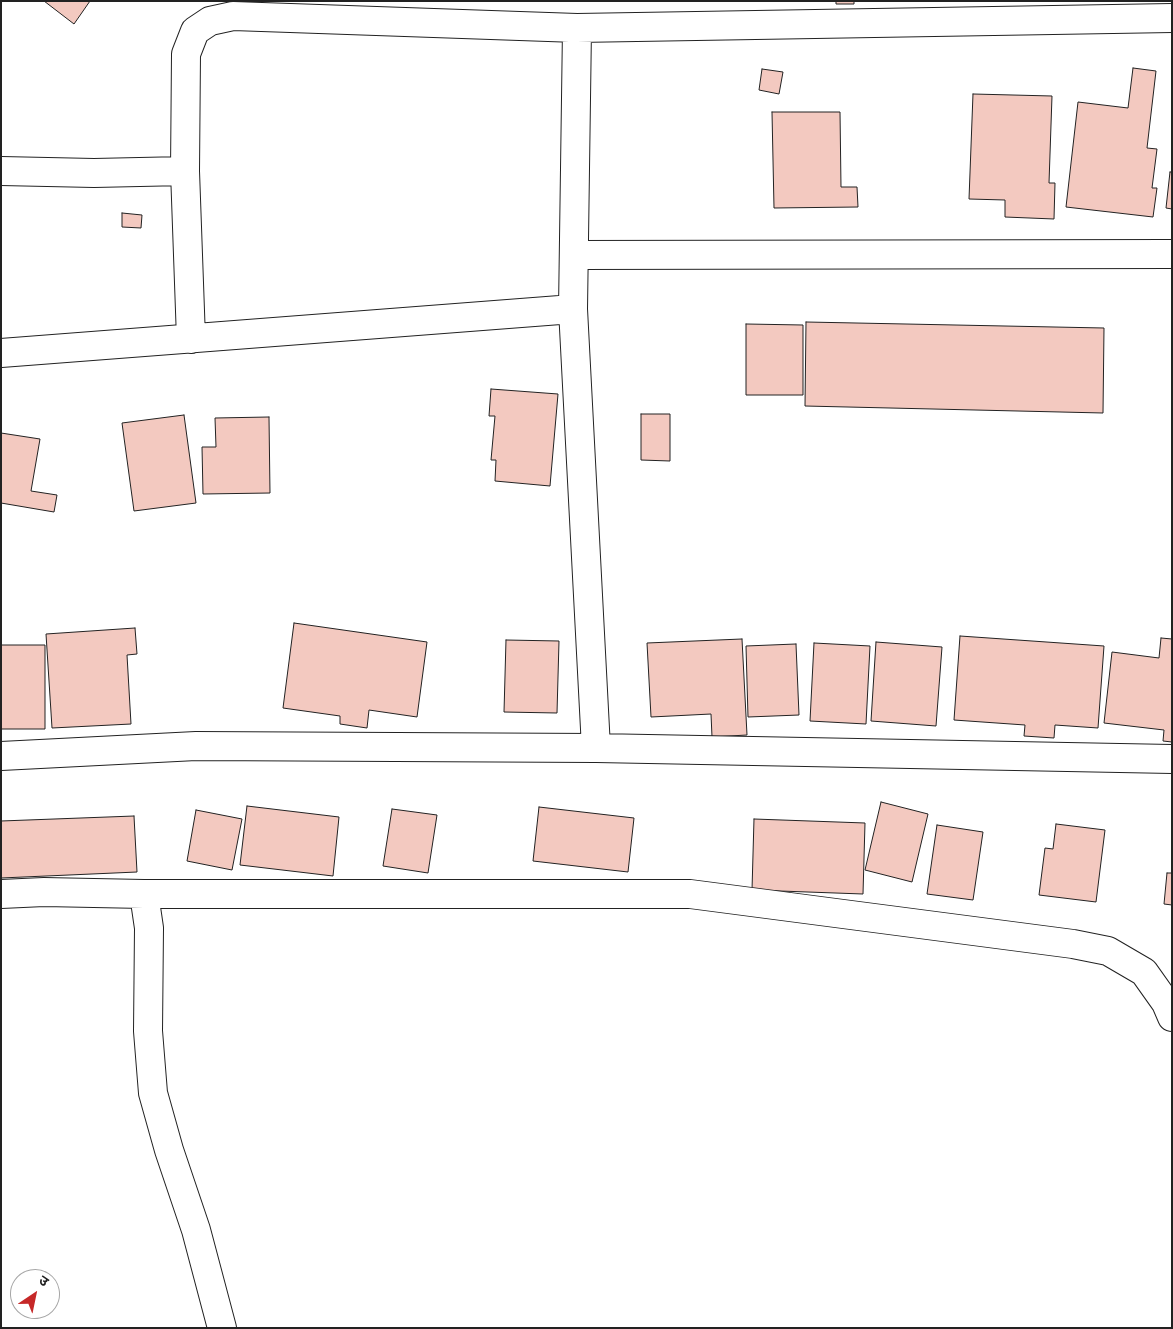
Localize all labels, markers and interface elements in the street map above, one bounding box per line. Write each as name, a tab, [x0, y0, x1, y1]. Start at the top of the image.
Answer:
north arrow	[10, 1269, 60, 1319]
text: उ	[35, 1273, 51, 1291]

